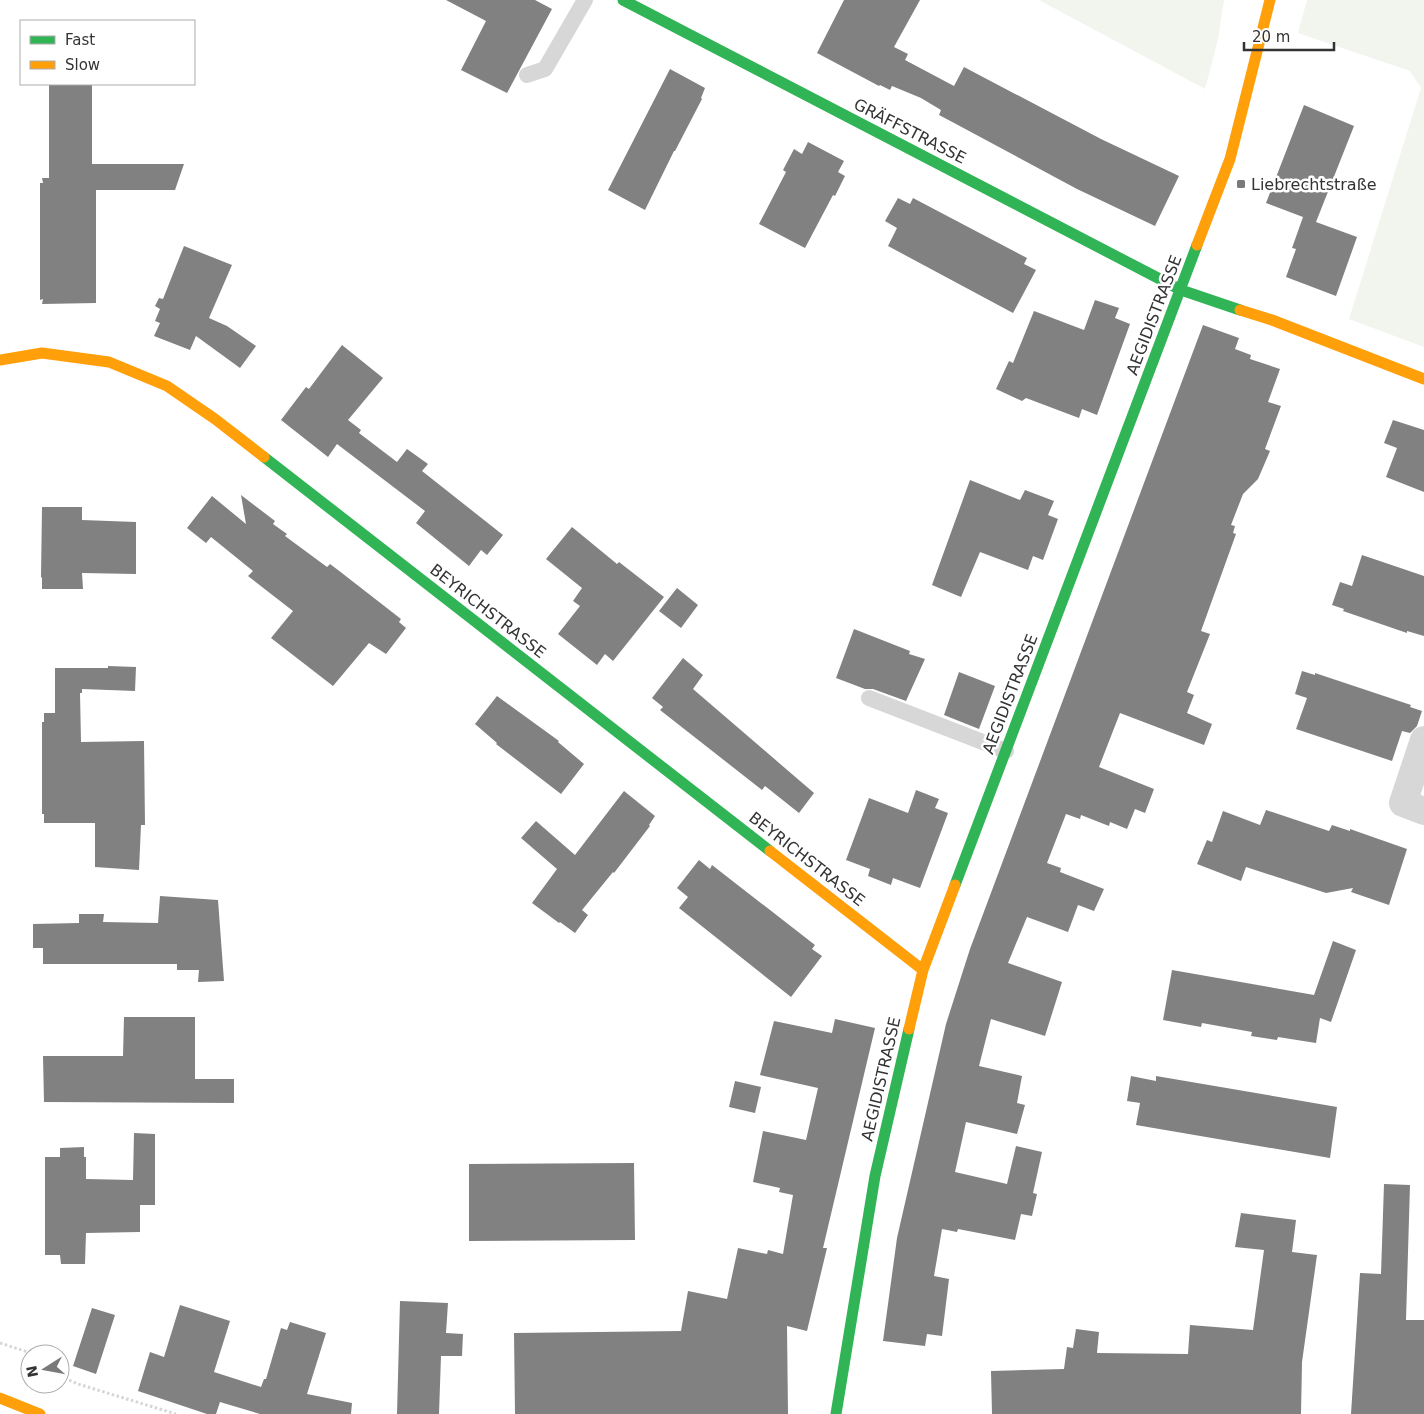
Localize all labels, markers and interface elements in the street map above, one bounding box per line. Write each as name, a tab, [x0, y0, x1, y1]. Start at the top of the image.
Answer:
legend	[20, 20, 195, 85]
scale bar	[1244, 20, 1334, 52]
text: 20 m	[1252, 28, 1290, 46]
text: Fast	[65, 31, 95, 49]
text: Slow	[65, 56, 100, 74]
street label: GRÄFFSTRASSE	[851, 94, 969, 168]
place label: Liebrechtstraße	[1251, 175, 1377, 194]
marker: Liebrechtstraße	[1235, 178, 1247, 190]
street label: AEGIDISTRASSE	[1122, 252, 1186, 378]
street label: BEYRICHSTRASSE	[426, 560, 550, 662]
street label: AEGIDISTRASSE	[978, 631, 1042, 757]
street label: BEYRICHSTRASSE	[745, 808, 869, 910]
street label: AEGIDISTRASSE	[857, 1015, 905, 1143]
north arrow	[20, 1344, 70, 1394]
text: N	[23, 1364, 41, 1379]

